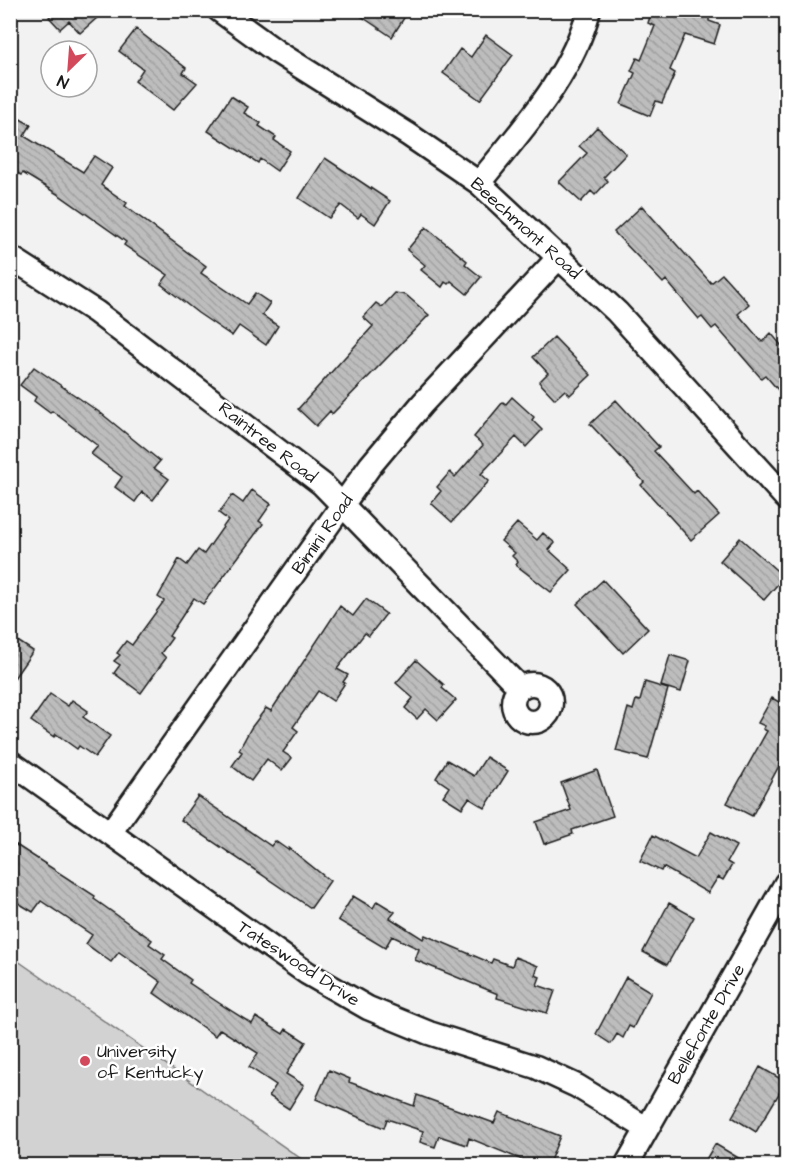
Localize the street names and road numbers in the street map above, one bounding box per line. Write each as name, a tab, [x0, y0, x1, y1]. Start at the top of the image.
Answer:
street label: Beechmont Road	[465, 172, 587, 285]
street label: Raintree Road	[213, 396, 322, 489]
street label: Bimini Road	[286, 489, 359, 579]
street label: Tateswood Drive	[233, 915, 365, 1012]
street label: Bellefonte Drive	[662, 959, 751, 1089]

